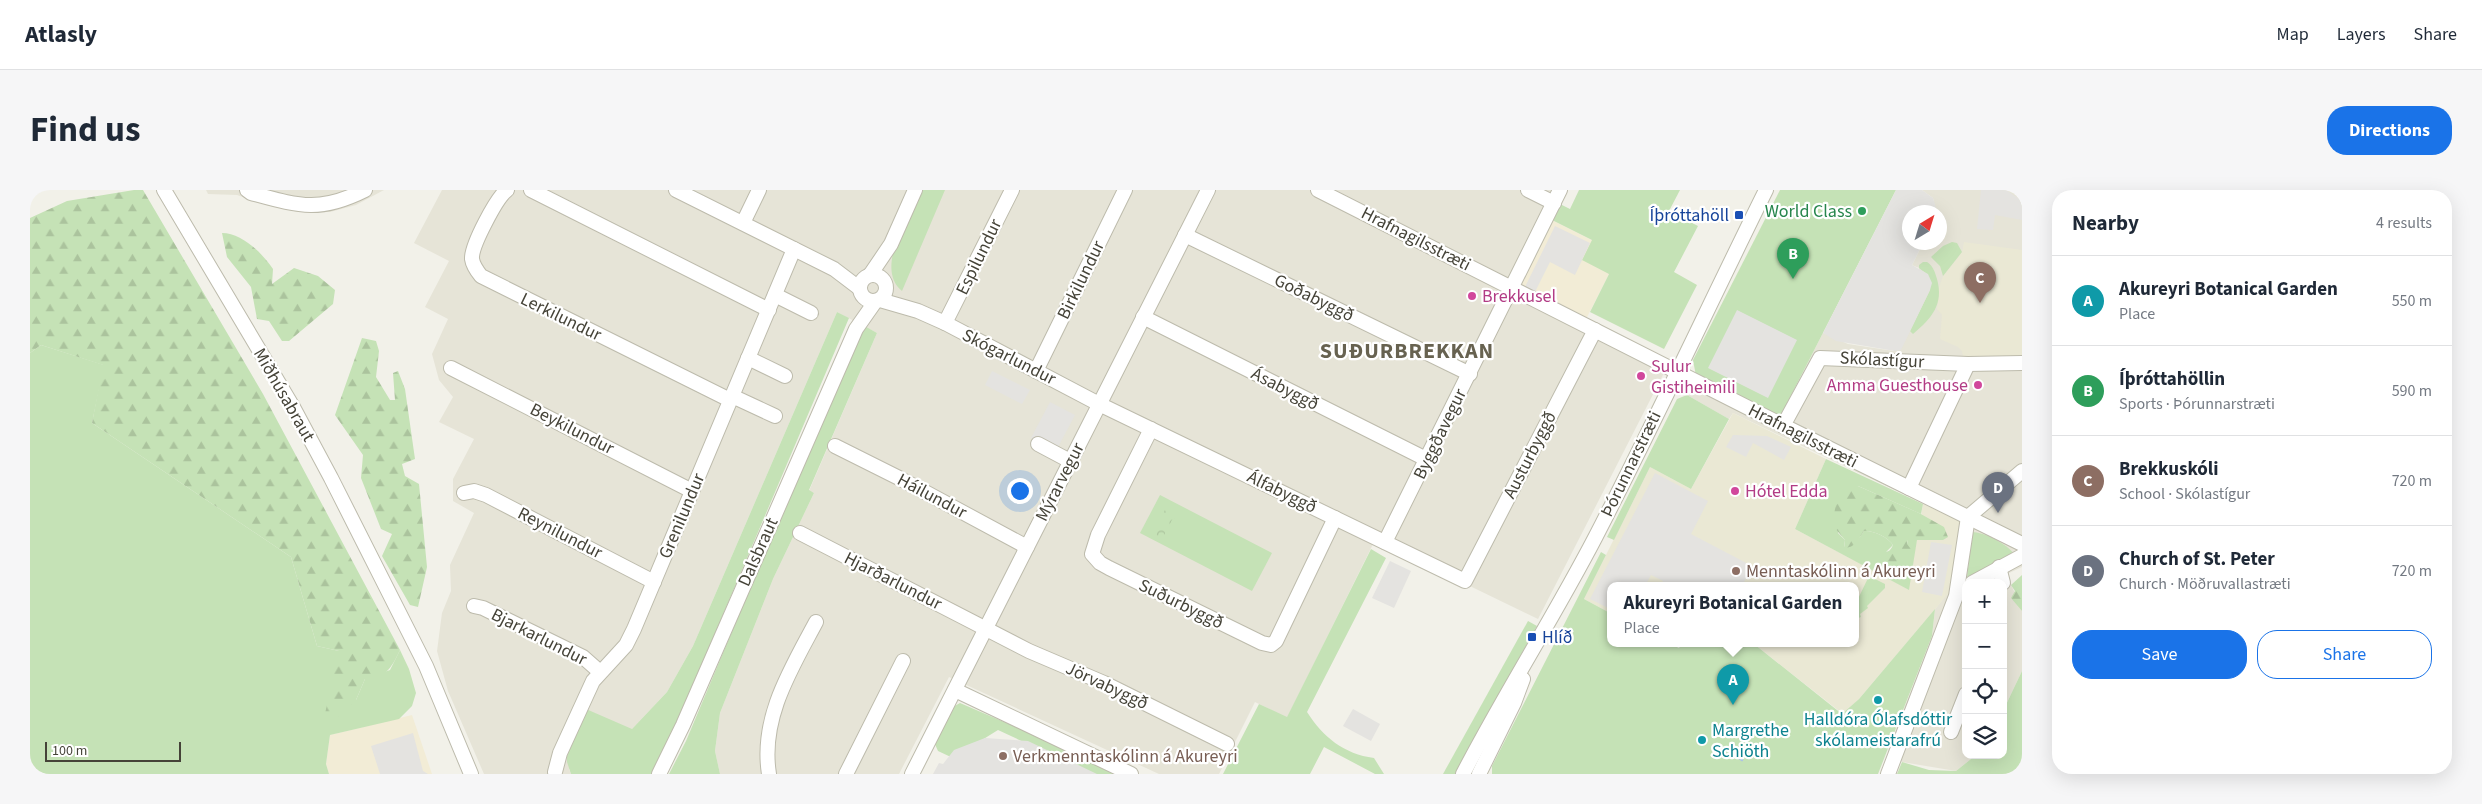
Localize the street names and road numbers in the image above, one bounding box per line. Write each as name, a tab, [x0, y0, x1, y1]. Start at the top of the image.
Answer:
street label: Hrafnagilsstræti	[1357, 201, 1475, 277]
street label: Espilundur	[950, 214, 1008, 299]
street label: Birkilundur	[1051, 236, 1111, 324]
street label: Goðabyggð	[1270, 268, 1358, 328]
street label: Lerkilundur	[516, 287, 606, 348]
street label: Skógarlundur	[958, 323, 1061, 392]
street label: Miðhúsabraut	[247, 344, 321, 446]
street label: Skólastígur	[1839, 345, 1926, 375]
street label: Ásabyggð	[1247, 361, 1323, 417]
street label: Byggðavegur	[1407, 384, 1473, 483]
street label: Beykilundur	[526, 397, 619, 461]
street label: Hrafnagilsstræti	[1744, 398, 1862, 474]
street label: Austurbyggð	[1497, 407, 1563, 503]
street label: Þórunnarstræti	[1595, 407, 1667, 521]
street label: Mýrarvegur	[1030, 438, 1091, 526]
street label: Álfabyggð	[1243, 464, 1321, 520]
street label: Háilundur	[893, 467, 972, 525]
street label: Grenilundur	[653, 469, 712, 563]
street label: Reynilundur	[513, 501, 607, 565]
street label: Dalsbraut	[732, 514, 784, 590]
street label: Hjarðarlundur	[840, 546, 947, 617]
street label: Suðurbyggð	[1134, 573, 1228, 635]
street label: Bjarkarlundur	[487, 602, 592, 672]
street label: Jörvabyggð	[1062, 656, 1152, 716]

